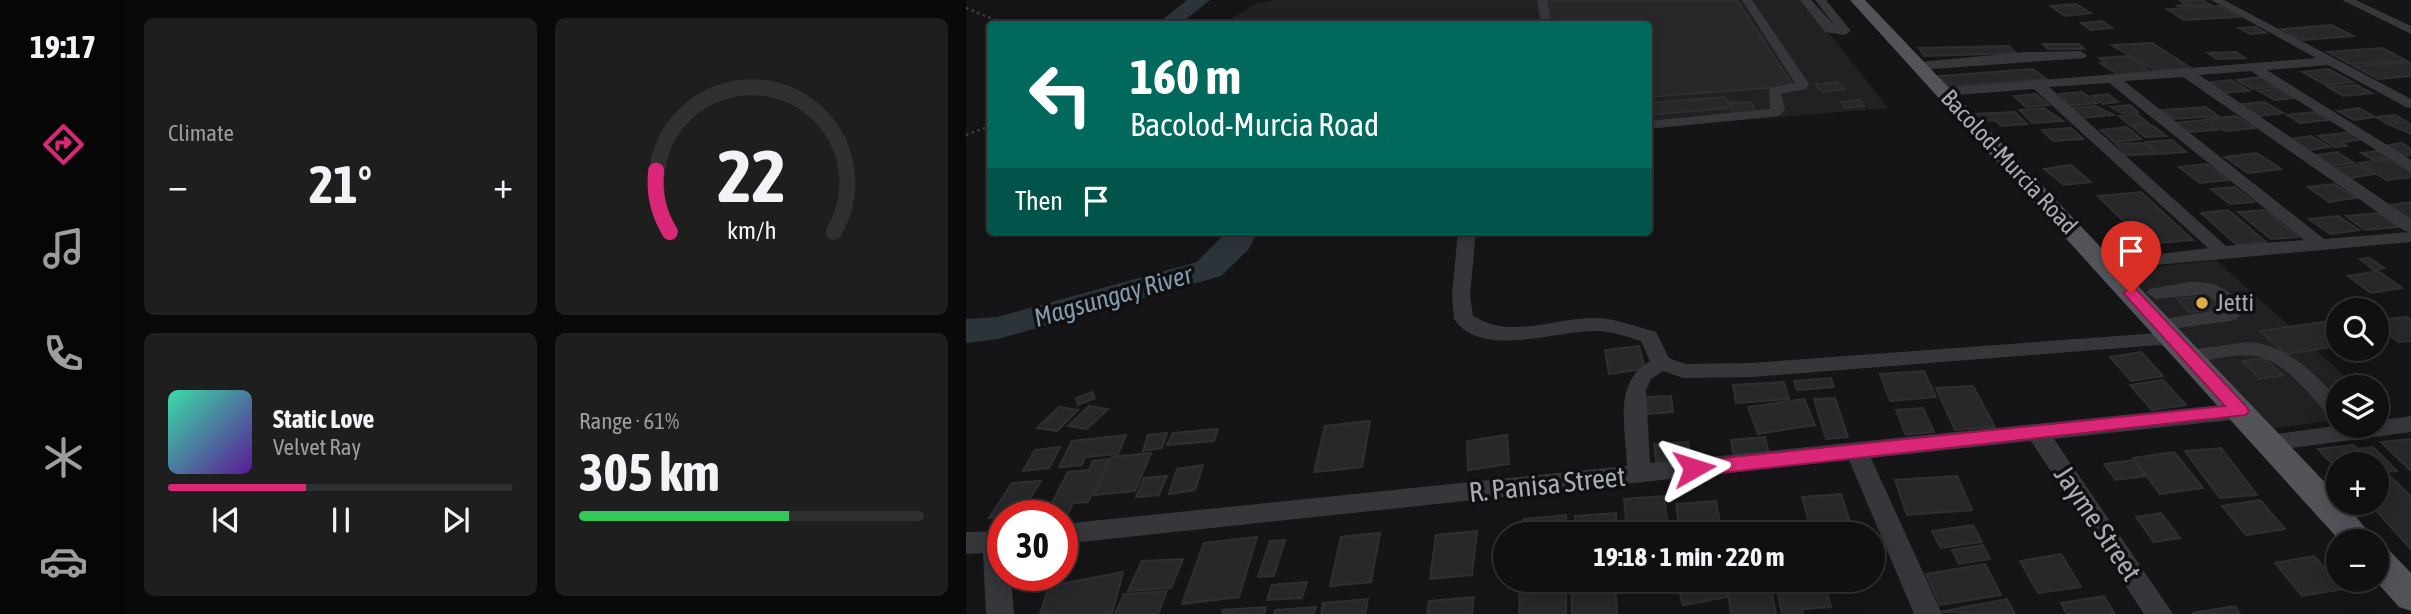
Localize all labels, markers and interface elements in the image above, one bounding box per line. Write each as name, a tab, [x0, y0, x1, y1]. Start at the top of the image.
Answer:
text: 19:17	[30, 28, 96, 65]
text: 160 m	[1130, 48, 1241, 104]
icon: left	[1015, 49, 1106, 140]
street label: Bacolod-Murcia Road	[1936, 84, 2083, 239]
text: Bacolod-Murcia Road	[1130, 106, 1379, 143]
icon: directions	[39, 120, 88, 169]
text: Climate	[168, 120, 234, 146]
text: 22	[717, 135, 786, 218]
text: 21°	[309, 154, 372, 214]
text: −	[168, 163, 188, 206]
text: +	[493, 163, 513, 206]
icon: arrive	[1077, 182, 1115, 220]
text: Then	[1015, 186, 1063, 216]
text: km/h	[727, 216, 776, 244]
pin	[2101, 221, 2161, 293]
icon: music	[39, 224, 88, 273]
icon: arrive	[2112, 232, 2150, 270]
water label: Magsungay River	[1030, 259, 1197, 333]
place label: Jetti	[2216, 289, 2254, 316]
marker: Jetti	[2194, 295, 2210, 311]
map controls	[2326, 298, 2389, 592]
button: search	[2326, 298, 2389, 361]
icon: phone	[39, 329, 88, 378]
button: layers	[2326, 375, 2389, 438]
text: Static Love	[273, 404, 374, 434]
text: Range · 61%	[579, 408, 679, 434]
position arrow	[1657, 431, 1731, 505]
icon: climate	[39, 433, 88, 482]
text: Velvet Ray	[273, 434, 361, 460]
text: 305 km	[579, 442, 720, 502]
button: +	[2326, 452, 2389, 515]
street label: Jayme Street	[2048, 459, 2148, 587]
street label: R. Panisa Street	[1467, 460, 1627, 508]
speed limit sign: 30	[987, 500, 1078, 591]
icon: previous	[207, 501, 245, 539]
icon: pause	[322, 501, 360, 539]
icon: next	[437, 501, 475, 539]
button: −	[2326, 529, 2389, 592]
icon: car	[39, 537, 88, 586]
text: 19:18 · 1 min · 220 m	[1594, 542, 1784, 572]

